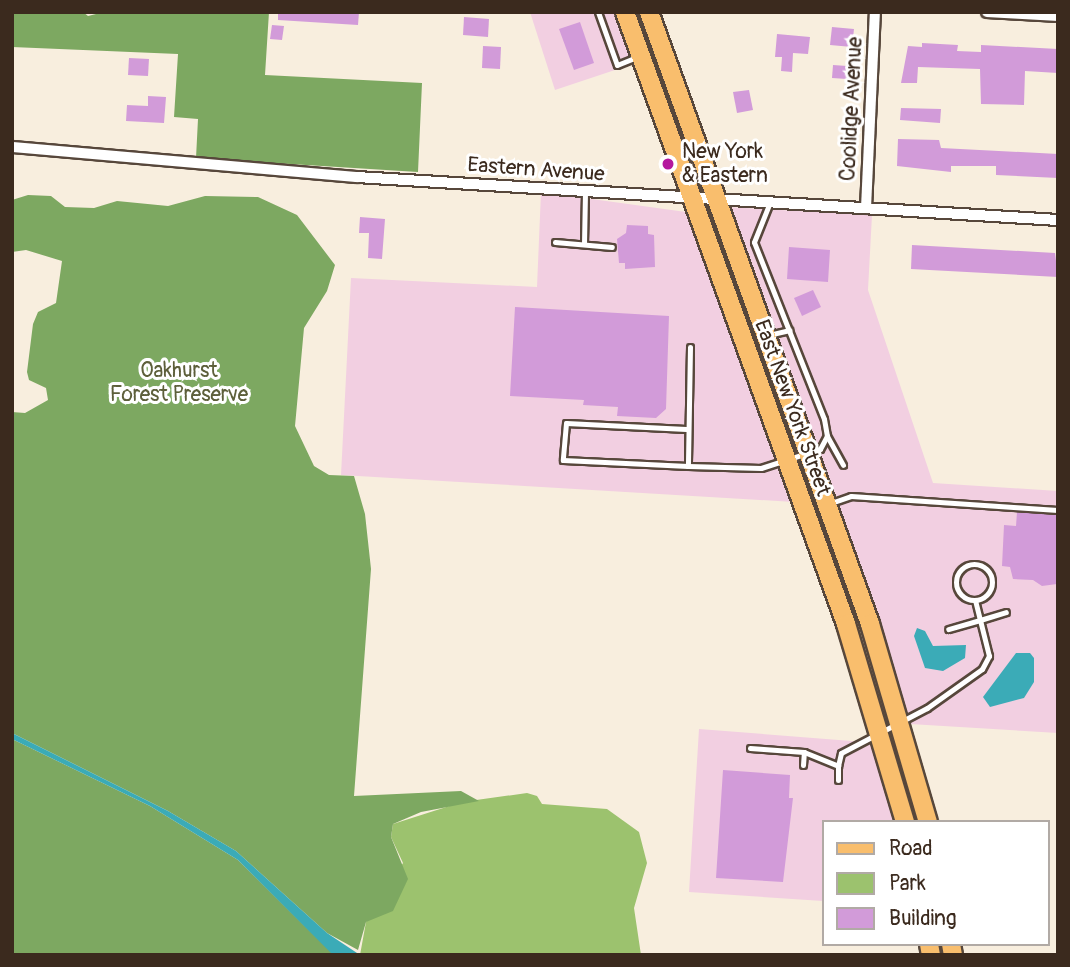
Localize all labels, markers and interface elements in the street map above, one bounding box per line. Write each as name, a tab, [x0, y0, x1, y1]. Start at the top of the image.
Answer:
street label: Coolidge Avenue	[836, 36, 868, 182]
place label: New York & Eastern	[682, 139, 768, 189]
street label: Eastern Avenue	[467, 153, 605, 187]
marker: New York & Eastern	[660, 156, 676, 172]
street label: East New York Street	[748, 316, 836, 500]
park label: Oakhurst Forest Preserve	[110, 358, 248, 408]
legend	[822, 820, 1049, 946]
text: Road	[889, 835, 933, 862]
text: Park	[889, 870, 926, 897]
text: Building	[889, 905, 956, 932]

